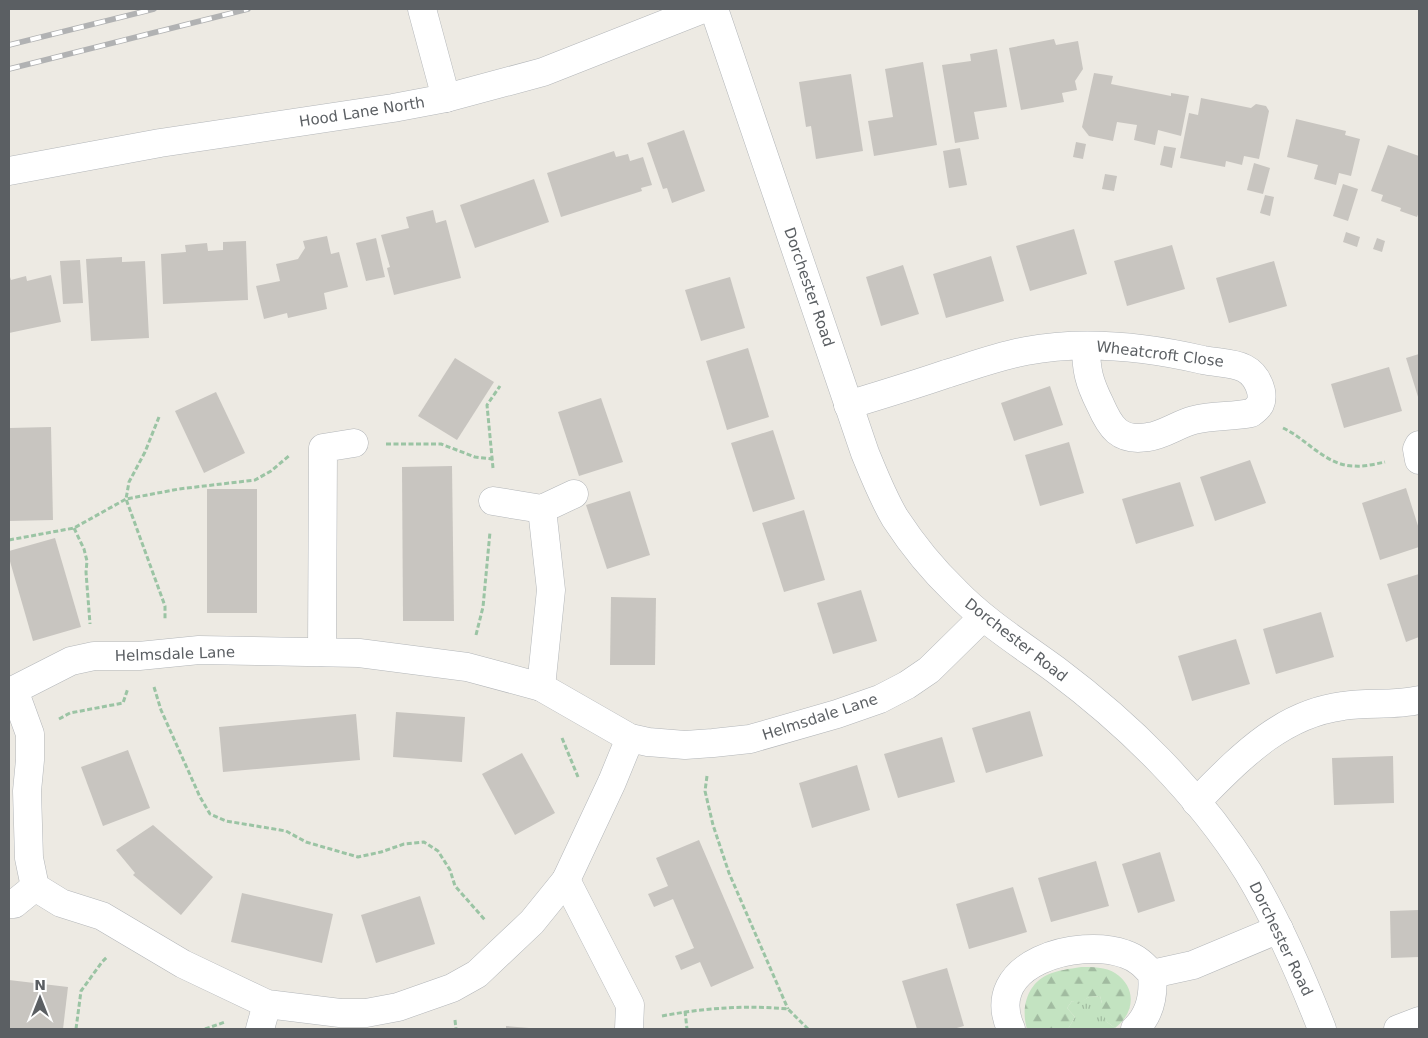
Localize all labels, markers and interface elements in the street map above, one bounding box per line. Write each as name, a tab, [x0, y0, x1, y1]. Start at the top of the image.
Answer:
street label: Hood Lane North	[298, 93, 426, 131]
street label: Dorchester Road	[780, 225, 838, 349]
street label: Wheatcroft Close	[1095, 337, 1225, 371]
street label: Dorchester Road	[961, 594, 1071, 686]
street label: Helmsdale Lane	[115, 643, 235, 665]
street label: Helmsdale Lane	[760, 690, 880, 744]
street label: Dorchester Road	[1246, 879, 1316, 999]
north arrow	[15, 973, 65, 1023]
text: N	[34, 977, 46, 993]

